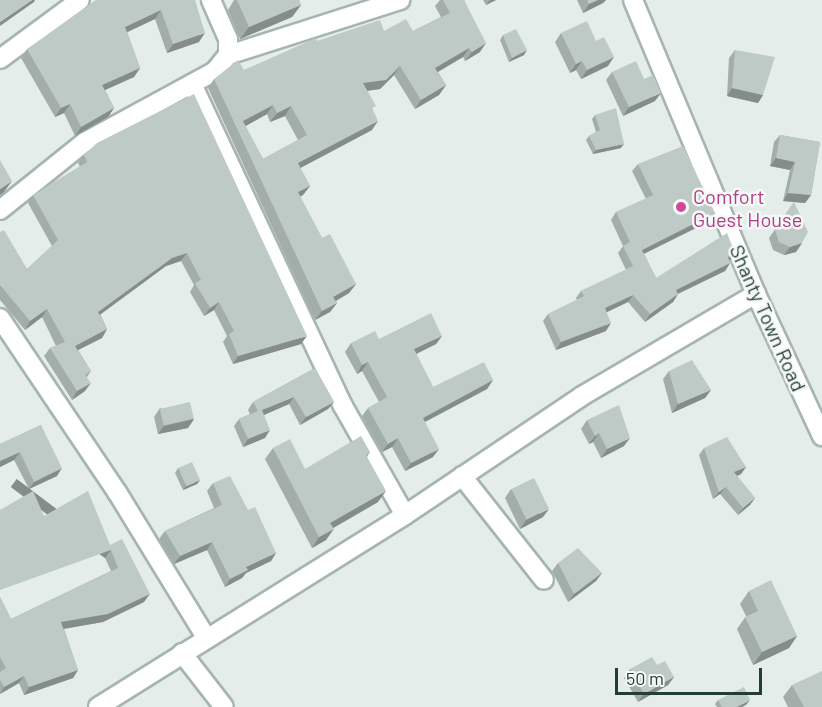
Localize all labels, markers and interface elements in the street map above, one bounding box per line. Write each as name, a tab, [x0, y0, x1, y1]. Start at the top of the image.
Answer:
place label: Comfort Guest House	[693, 184, 802, 231]
marker: Comfort Guest House	[674, 200, 688, 214]
street label: Shanty Town Road	[725, 241, 811, 395]
scale bar	[618, 656, 765, 694]
text: 50 m	[626, 667, 664, 689]

